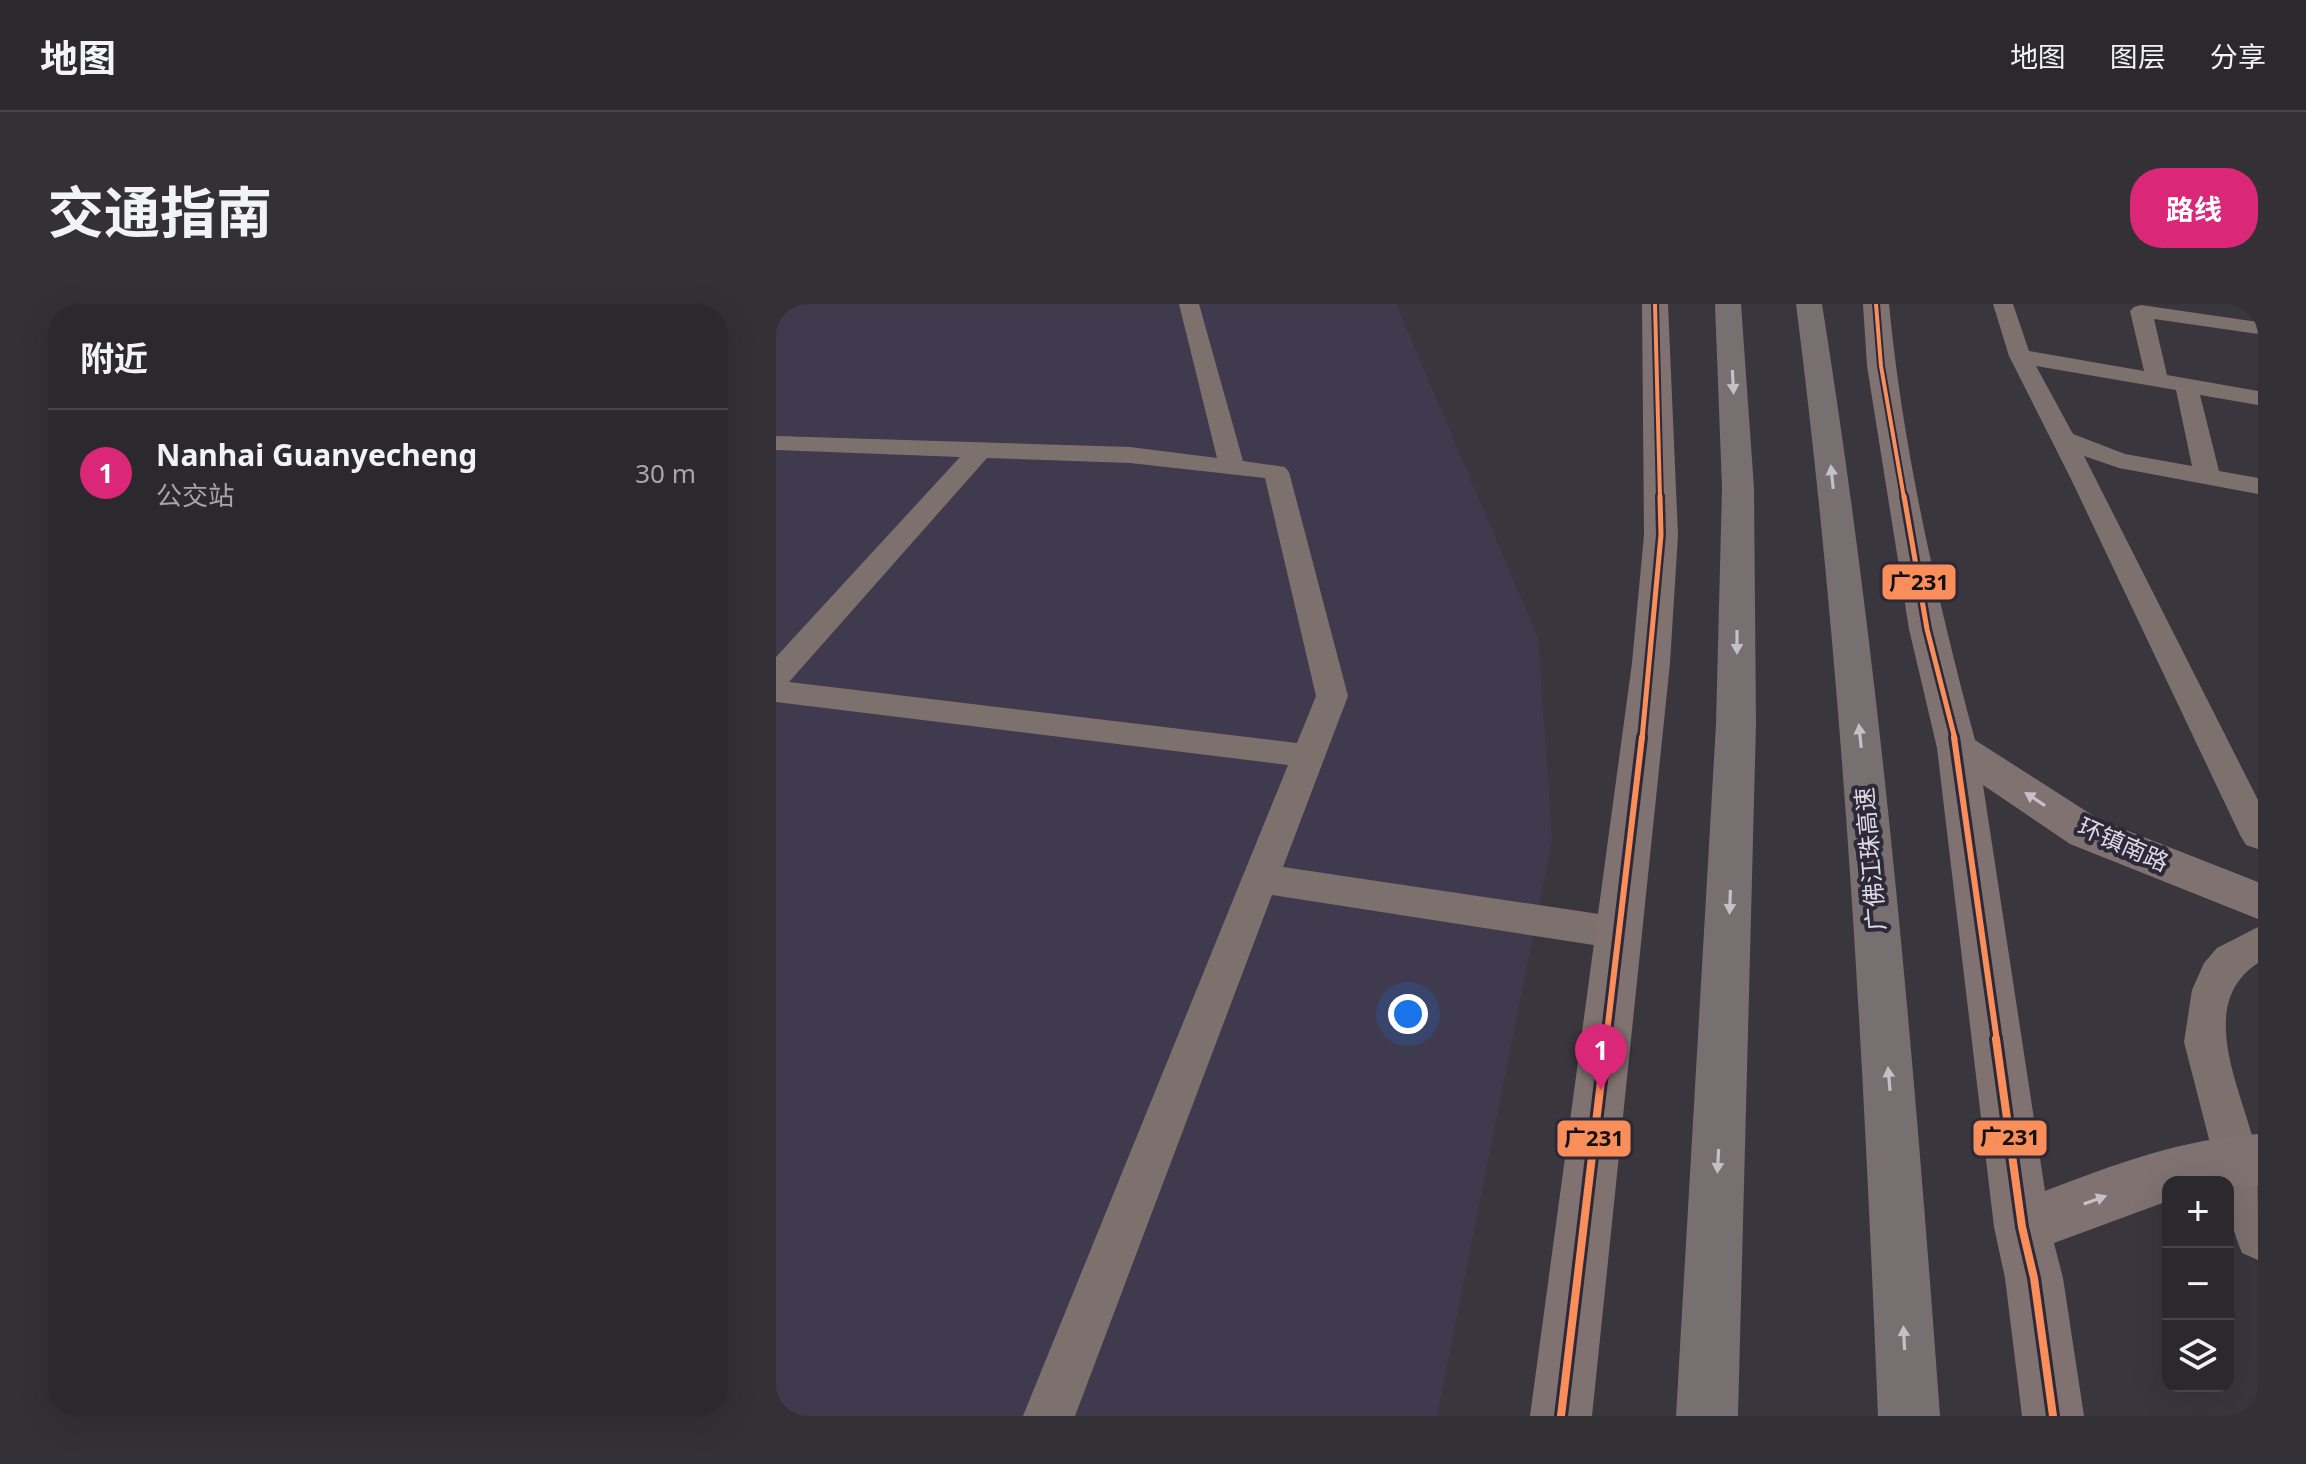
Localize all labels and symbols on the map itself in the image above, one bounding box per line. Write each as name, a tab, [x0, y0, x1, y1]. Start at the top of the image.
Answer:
one-way arrow	[1726, 370, 1739, 395]
one-way arrow	[1825, 464, 1838, 489]
line badge: 广231	[1881, 563, 1957, 601]
text: 广231	[1889, 566, 1949, 596]
one-way arrow	[1731, 630, 1743, 655]
one-way arrow	[1854, 723, 1867, 748]
street label: 广佛江珠高速	[1847, 786, 1892, 932]
one-way arrow	[2024, 793, 2046, 807]
street label: 环镇南路	[2073, 809, 2174, 878]
one-way arrow	[1724, 890, 1737, 915]
your location	[1388, 994, 1428, 1034]
pin: 1	[1575, 1024, 1627, 1090]
one-way arrow	[1882, 1066, 1895, 1091]
line badge: 广231	[1556, 1119, 1632, 1158]
line badge: 广231	[1972, 1119, 2048, 1157]
text: 广231	[1980, 1121, 2040, 1151]
text: 广231	[1564, 1122, 1624, 1152]
one-way arrow	[1711, 1149, 1724, 1174]
one-way arrow	[2083, 1193, 2107, 1205]
one-way arrow	[1898, 1325, 1911, 1350]

